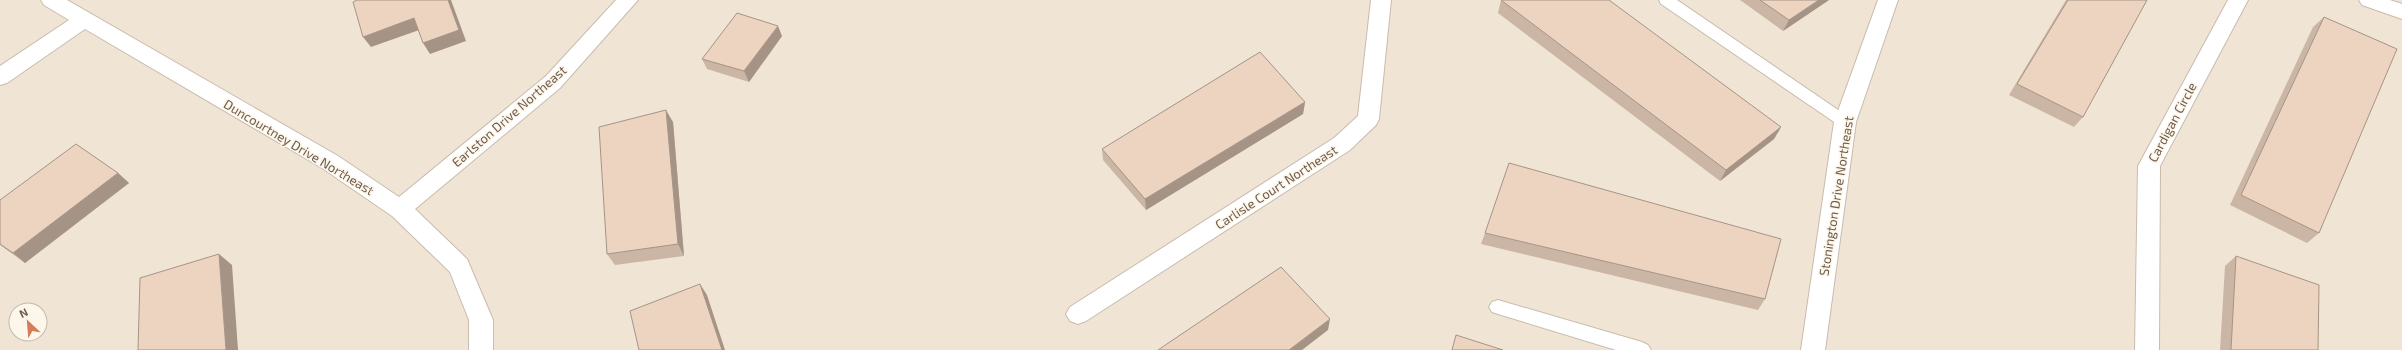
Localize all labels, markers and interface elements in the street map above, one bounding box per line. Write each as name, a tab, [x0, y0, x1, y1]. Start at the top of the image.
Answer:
street label: Earlston Drive Northeast	[448, 62, 570, 170]
street label: Cardigan Circle	[2144, 79, 2200, 165]
street label: Duncourtney Drive Northeast	[221, 96, 377, 198]
street label: Stonington Drive Northeast	[1815, 115, 1857, 277]
street label: Carlisle Court Northeast	[1212, 141, 1340, 232]
north arrow	[8, 302, 48, 342]
text: N	[17, 305, 30, 320]

